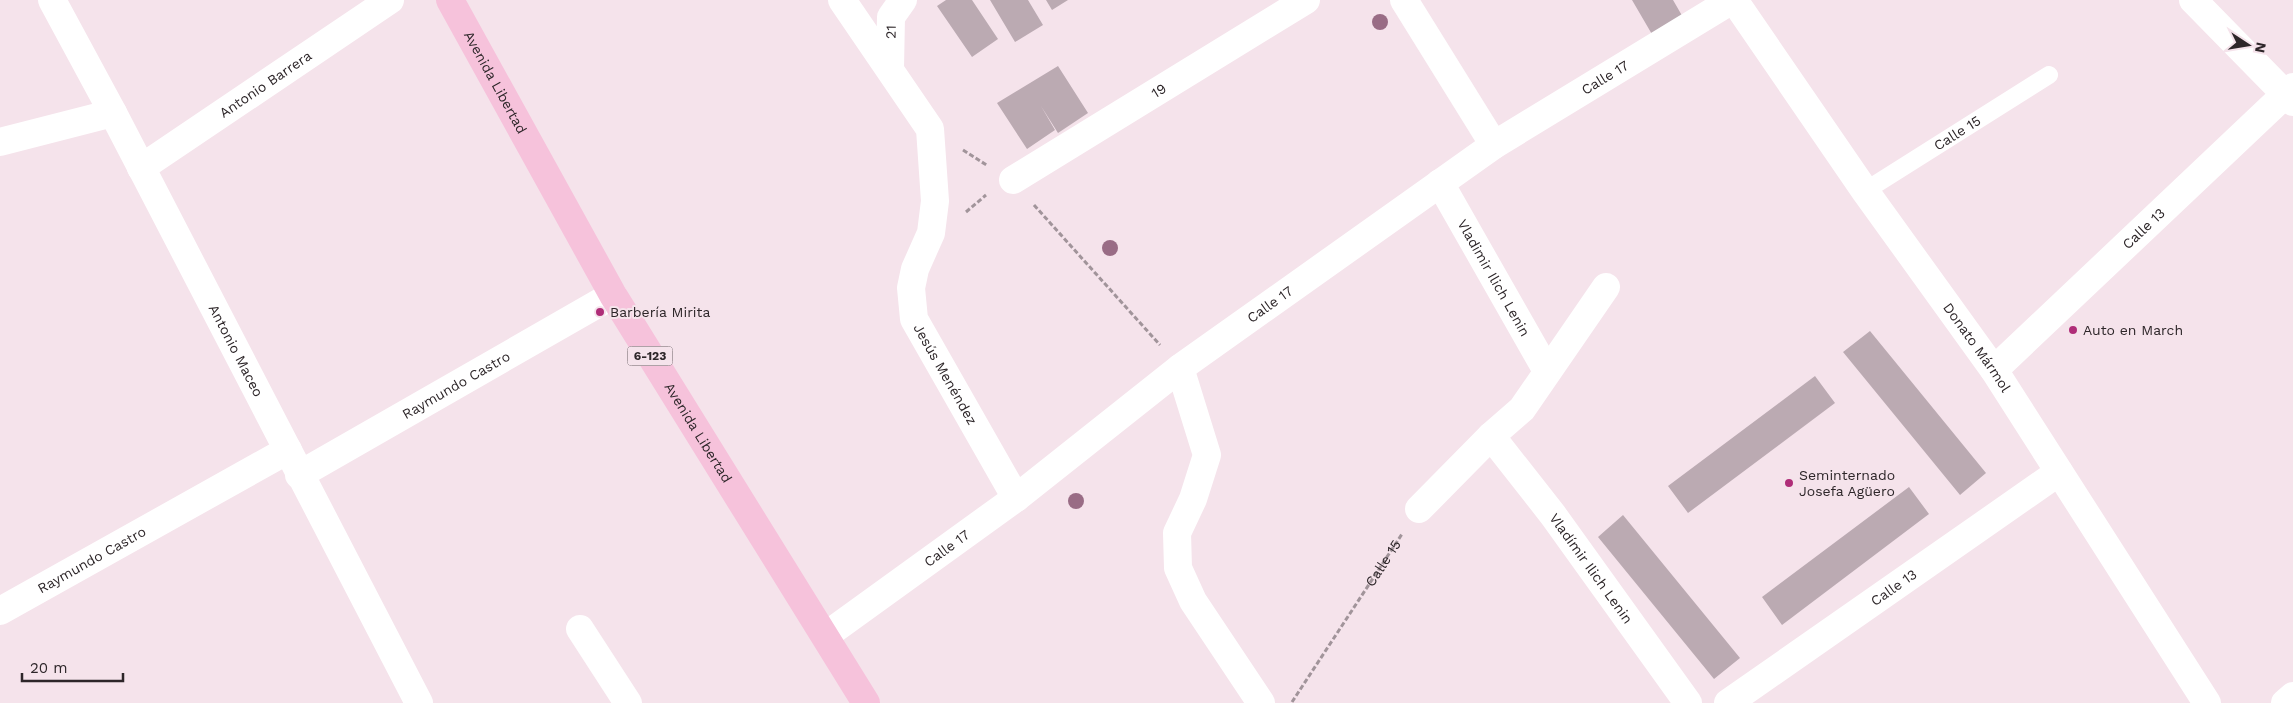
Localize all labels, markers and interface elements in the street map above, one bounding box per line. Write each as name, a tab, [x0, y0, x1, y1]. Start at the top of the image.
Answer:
north arrow	[2223, 20, 2273, 70]
street label: 21	[883, 25, 899, 39]
street label: Avenida Libertad	[461, 28, 530, 136]
text: N	[2252, 41, 2270, 54]
street label: Antonio Barrera	[216, 47, 314, 121]
street label: Calle 17	[1579, 57, 1631, 98]
street label: 19	[1149, 80, 1169, 101]
street label: Calle 15	[1931, 112, 1984, 154]
street label: Calle 13	[2119, 205, 2168, 252]
street label: Vladimir Ilich Lenin	[1454, 217, 1533, 339]
street label: Calle 17	[1244, 283, 1296, 326]
street label: Donato Mármol	[1940, 300, 2014, 396]
street label: Antonio Maceo	[206, 302, 267, 399]
place label: Barbería Mirita	[610, 304, 710, 320]
marker: Barbería Mirita	[594, 306, 606, 318]
street label: Jesús Menéndez	[910, 321, 981, 428]
place label: Auto en March	[2083, 322, 2183, 338]
marker: Auto en March	[2067, 324, 2079, 336]
road number: 6-123	[628, 346, 672, 366]
street label: Raymundo Castro	[399, 348, 513, 422]
street label: Avenida Libertad	[661, 380, 735, 486]
place label: Seminternado Josefa Agüero	[1799, 467, 1895, 499]
marker: Seminternado Josefa Agüero	[1783, 477, 1795, 489]
street label: Vladímir Ilich Lenin	[1546, 510, 1636, 626]
street label: Raymundo Castro	[35, 523, 149, 596]
street label: Calle 17	[921, 526, 972, 570]
street label: Calle 15	[1362, 537, 1404, 589]
street label: Calle 13	[1868, 566, 1920, 609]
scale bar	[22, 650, 124, 682]
text: 20 m	[30, 659, 68, 677]

